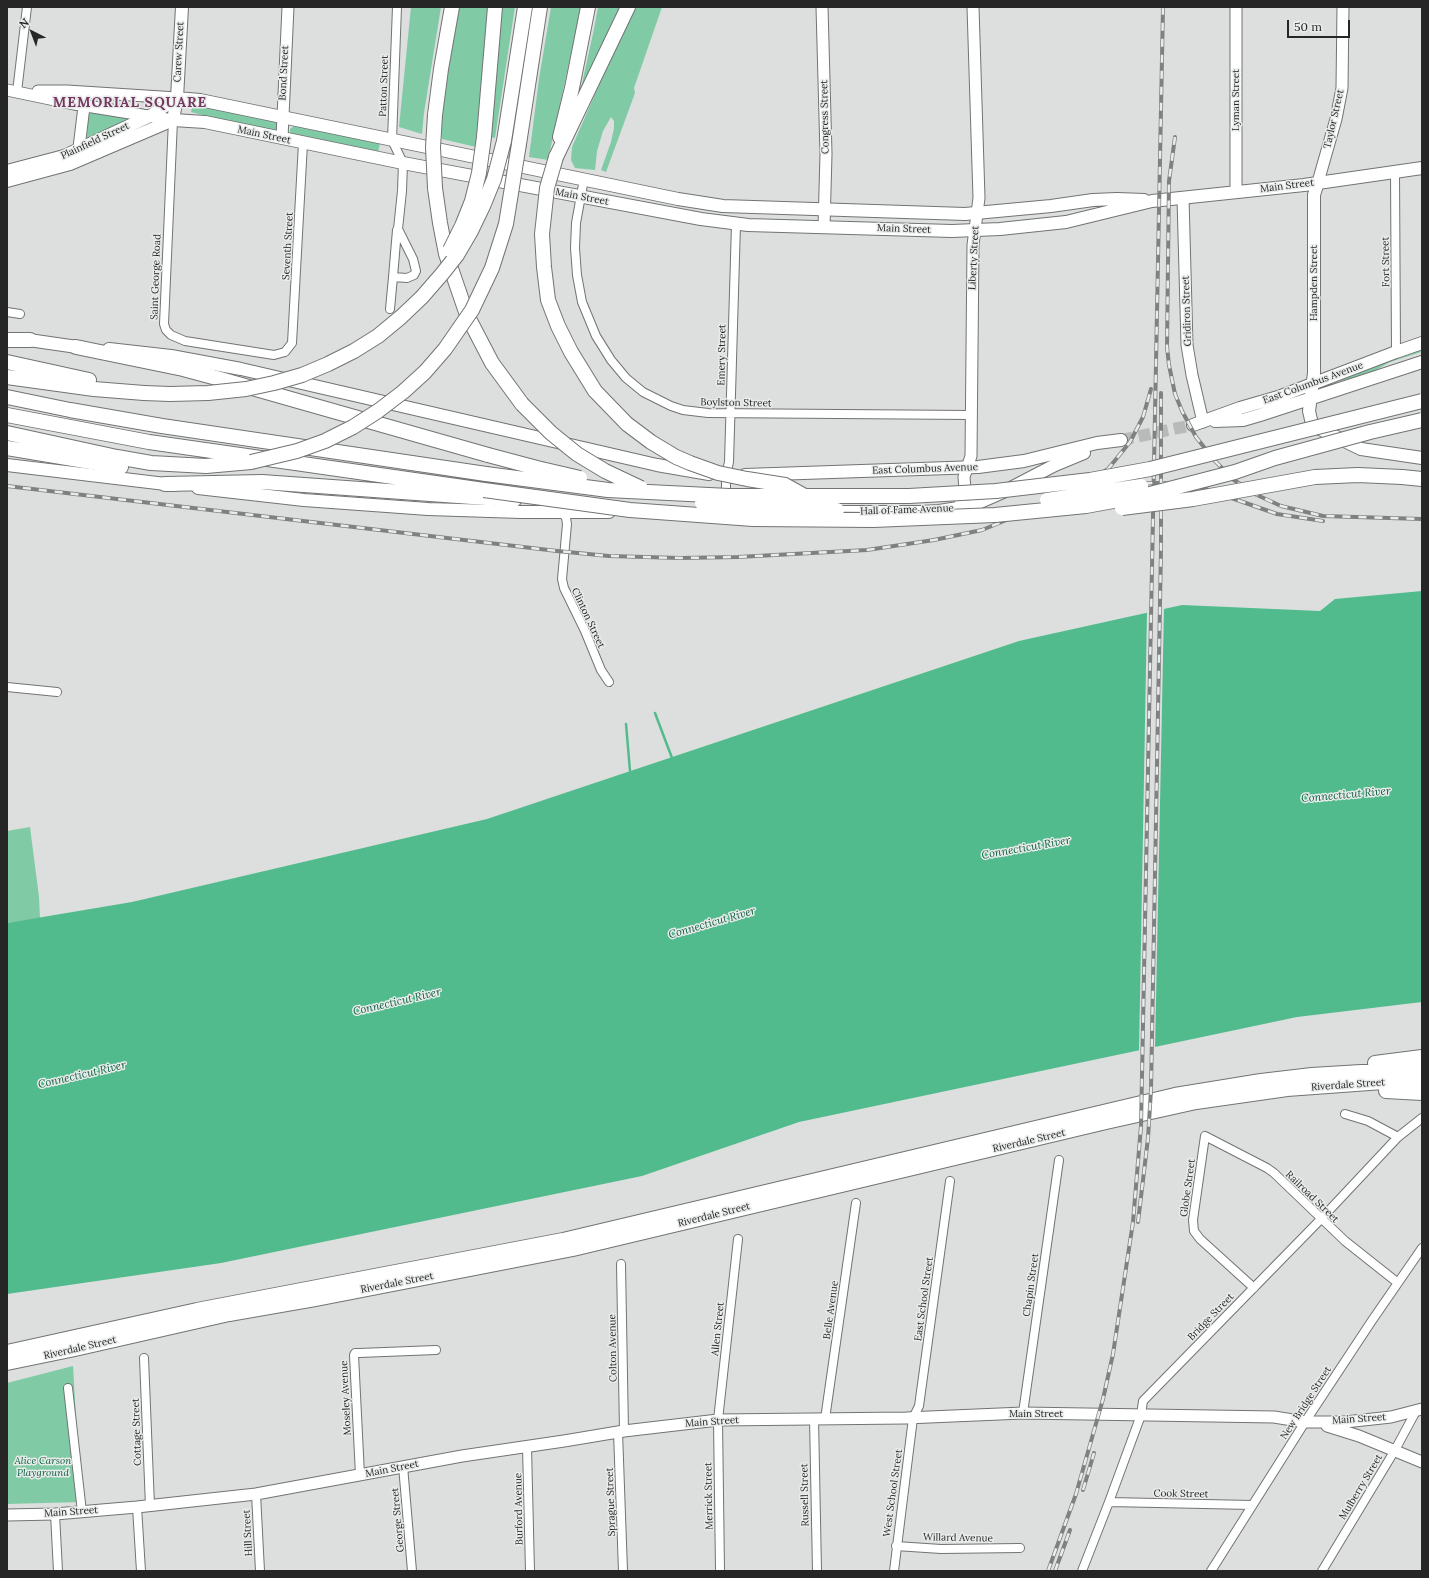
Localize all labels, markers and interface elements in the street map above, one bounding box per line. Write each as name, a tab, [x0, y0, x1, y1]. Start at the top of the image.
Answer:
north arrow	[12, 12, 52, 52]
scale bar	[1289, 12, 1352, 38]
text: N	[16, 15, 32, 31]
text: 50 m	[1294, 19, 1322, 34]
street label: Carew Street	[171, 21, 187, 83]
street label: Bond Street	[277, 45, 291, 101]
street label: Patton Street	[377, 55, 391, 117]
street label: Lyman Street	[1230, 69, 1242, 131]
street label: Congress Street	[818, 80, 832, 154]
street label: Taylor Street	[1321, 88, 1347, 150]
district label: MEMORIAL SQUARE	[53, 95, 207, 111]
street label: Plainfield Street	[59, 120, 131, 162]
street label: Main Street	[236, 123, 292, 147]
street label: Main Street	[1259, 177, 1315, 195]
street label: Main Street	[554, 186, 610, 208]
street label: Seventh Street	[280, 212, 296, 280]
street label: Main Street	[877, 222, 931, 236]
street label: Liberty Street	[966, 226, 982, 290]
street label: Saint George Road	[149, 234, 163, 320]
street label: Fort Street	[1380, 237, 1392, 287]
street label: Hampden Street	[1308, 245, 1320, 321]
street label: Gridiron Street	[1180, 275, 1194, 347]
street label: Emery Street	[715, 324, 729, 386]
street label: East Columbus Avenue	[1261, 359, 1365, 407]
street label: Boylston Street	[700, 396, 772, 410]
street label: East Columbus Avenue	[872, 461, 978, 477]
street label: Hall of Fame Avenue	[860, 502, 954, 518]
street label: Clinton Street	[569, 586, 607, 650]
water label: Connecticut River	[1301, 785, 1391, 805]
water label: Connecticut River	[981, 834, 1071, 862]
water label: Connecticut River	[667, 904, 757, 942]
water label: Connecticut River	[352, 985, 442, 1019]
water label: Connecticut River	[37, 1058, 127, 1092]
street label: Riverdale Street	[1311, 1076, 1385, 1094]
street label: Riverdale Street	[992, 1127, 1066, 1155]
street label: Globe Street	[1178, 1158, 1198, 1218]
street label: Railroad Street	[1283, 1169, 1341, 1225]
street label: Riverdale Street	[677, 1200, 751, 1230]
street label: Chapin Street	[1021, 1252, 1041, 1318]
street label: East School Street	[912, 1256, 936, 1342]
street label: Riverdale Street	[360, 1270, 434, 1296]
street label: Belle Avenue	[821, 1280, 841, 1340]
street label: Bridge Street	[1185, 1291, 1237, 1343]
street label: Allen Street	[709, 1301, 727, 1357]
street label: Colton Avenue	[606, 1314, 620, 1382]
street label: Riverdale Street	[43, 1334, 117, 1362]
street label: Moseley Avenue	[338, 1360, 354, 1436]
street label: New Bridge Street	[1278, 1364, 1334, 1442]
street label: Cottage Street	[130, 1398, 144, 1466]
street label: Main Street	[1009, 1408, 1063, 1420]
street label: Main Street	[1332, 1411, 1386, 1427]
street label: Main Street	[685, 1414, 739, 1430]
street label: West School Street	[881, 1448, 905, 1538]
street label: Mulberry Street	[1337, 1452, 1385, 1522]
park label: Alice Carson Playground	[15, 1455, 71, 1478]
street label: Main Street	[364, 1458, 420, 1480]
street label: Merrick Street	[702, 1462, 716, 1530]
street label: Russell Street	[798, 1463, 812, 1527]
street label: Sprague Street	[604, 1467, 618, 1537]
street label: Burford Avenue	[512, 1473, 526, 1545]
street label: George Street	[389, 1487, 407, 1553]
street label: Cook Street	[1153, 1488, 1209, 1500]
street label: Main Street	[44, 1504, 98, 1520]
street label: Hill Street	[241, 1509, 255, 1557]
street label: Willard Avenue	[923, 1531, 993, 1545]

